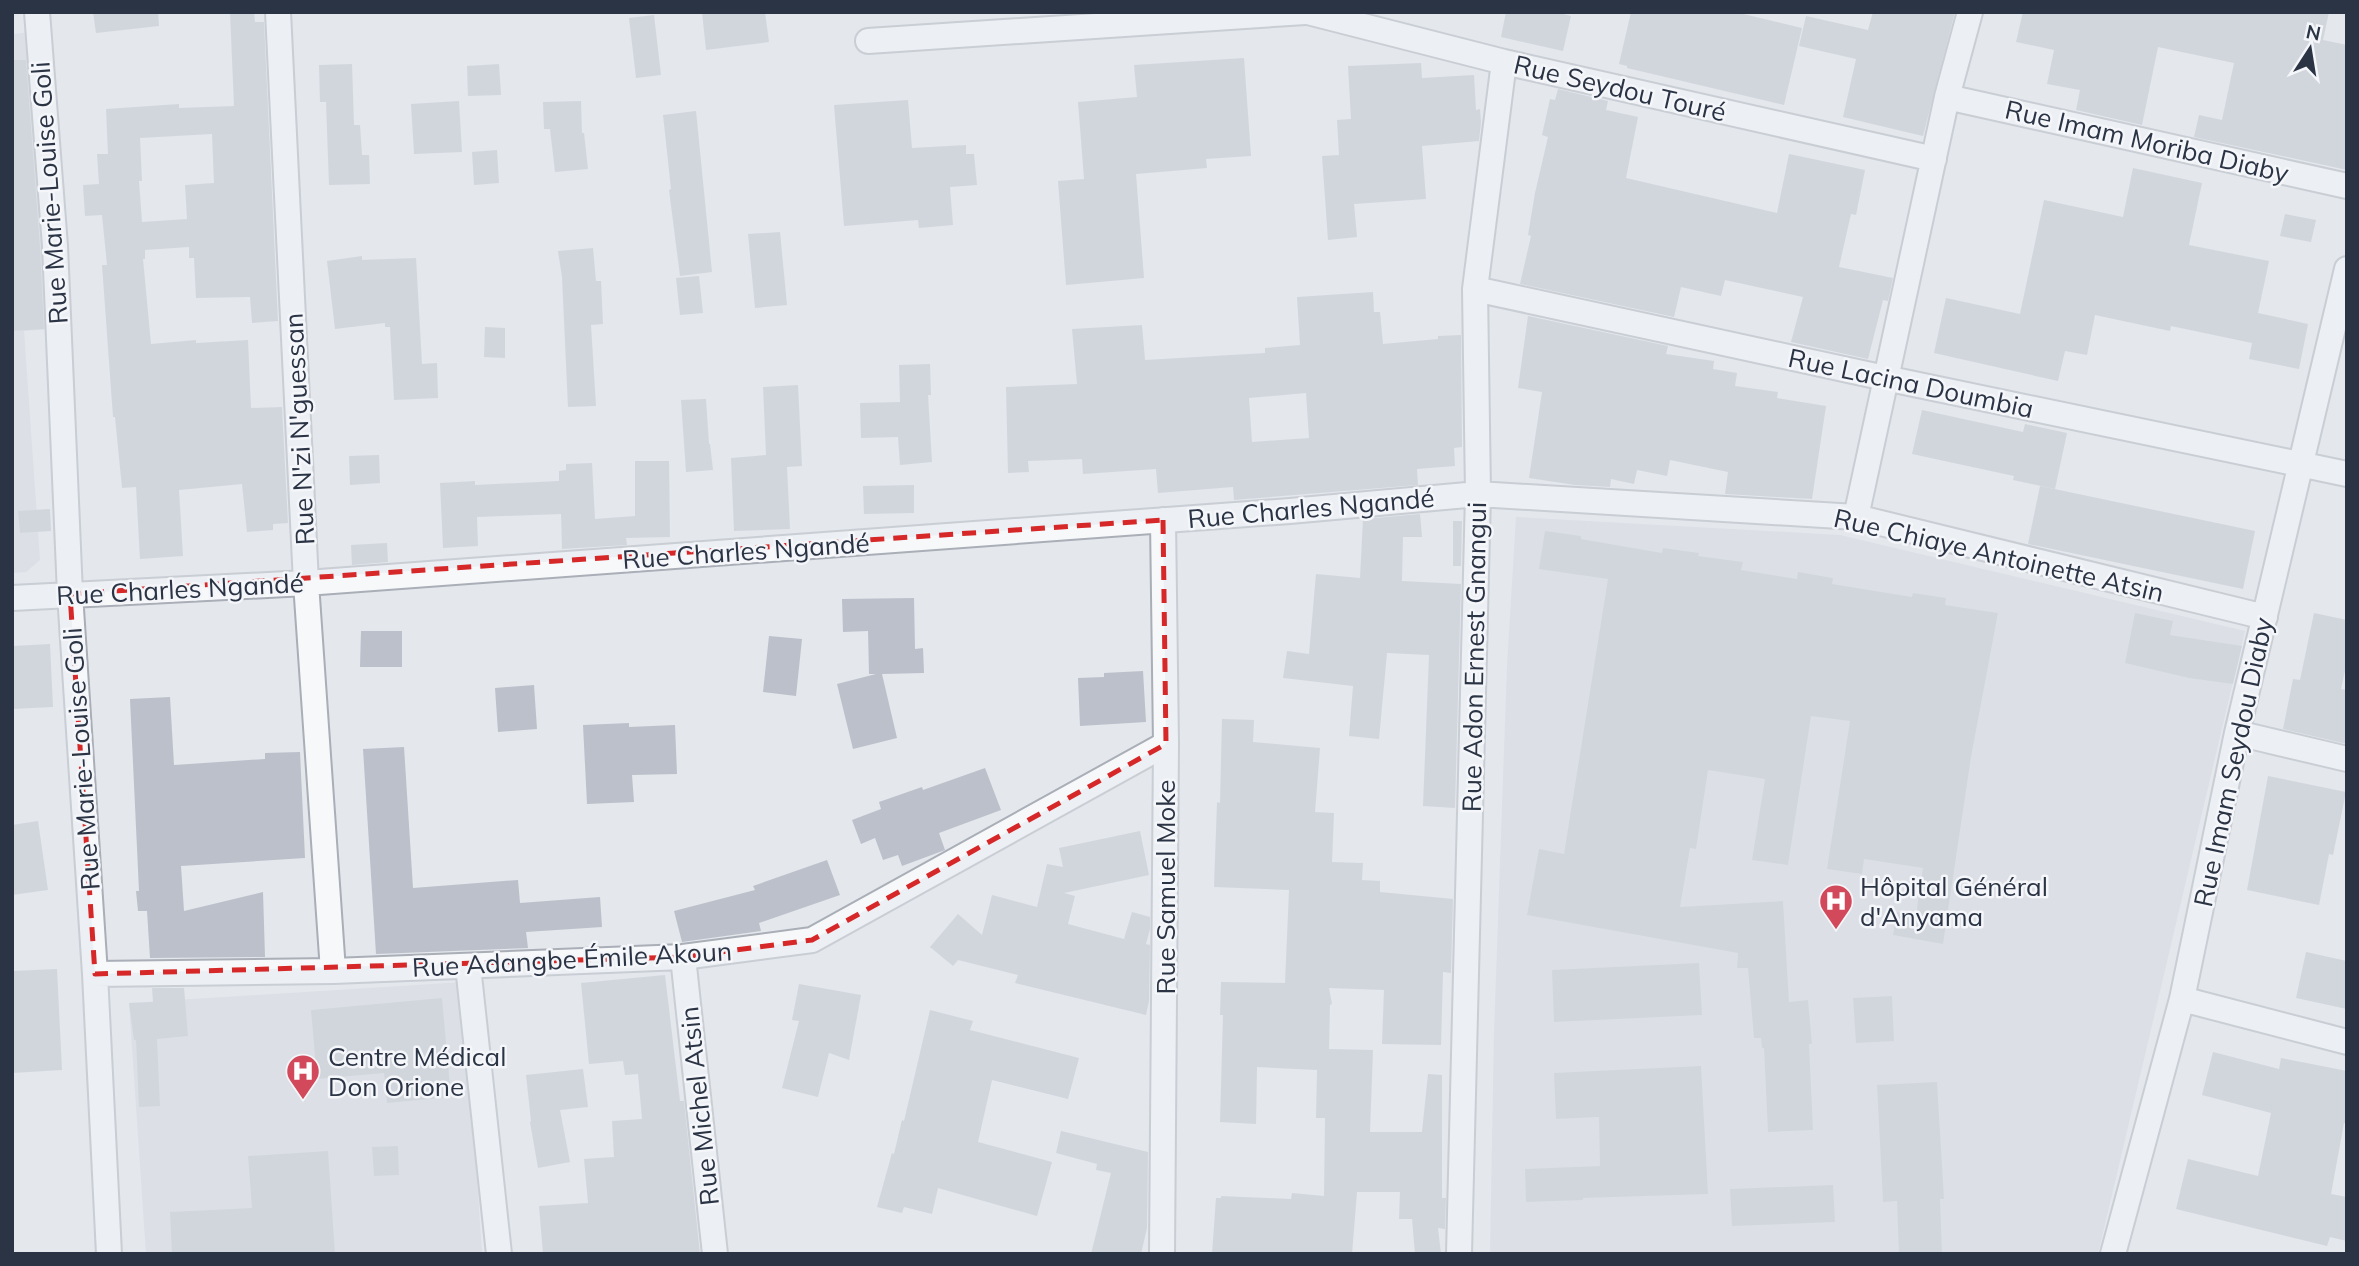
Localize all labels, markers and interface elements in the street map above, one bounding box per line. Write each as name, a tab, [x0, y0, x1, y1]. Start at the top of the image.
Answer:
north arrow	[2275, 14, 2345, 84]
text: N	[2304, 19, 2323, 46]
street label: Rue Seydou Touré	[1511, 48, 1729, 128]
street label: Rue Marie-Louise Goli	[23, 61, 75, 325]
street label: Rue Imam Moriba Diaby	[2002, 92, 2292, 190]
street label: Rue N'zi N'guessan	[276, 312, 322, 546]
street label: Rue Lacina Doumbia	[1785, 341, 2037, 425]
street label: Rue Charles Ngandé	[1186, 481, 1436, 535]
street label: Rue Chiaye Antoinette Atsin	[1831, 501, 2167, 609]
street label: Rue Adon Ernest Gnangui	[1455, 502, 1493, 812]
street label: Rue Charles Ngandé	[621, 526, 871, 576]
street label: Rue Charles Ngandé	[55, 566, 305, 612]
street label: Rue Imam Seydou Diaby	[2186, 614, 2280, 910]
street label: Rue Marie-Louise Goli	[55, 627, 107, 891]
street label: Rue Samuel Moke	[1149, 779, 1182, 995]
place label: Hôpital Général d'Anyama	[1860, 870, 2048, 933]
hospital icon: Hôpital Général d'Anyama	[1817, 882, 1855, 931]
street label: Rue Adangbe Émile Akoun	[411, 934, 733, 984]
street label: Rue Michel Atsin	[672, 1005, 726, 1207]
place label: Centre Médical Don Orione	[328, 1040, 506, 1103]
hospital icon: Centre Médical Don Orione	[284, 1052, 322, 1101]

